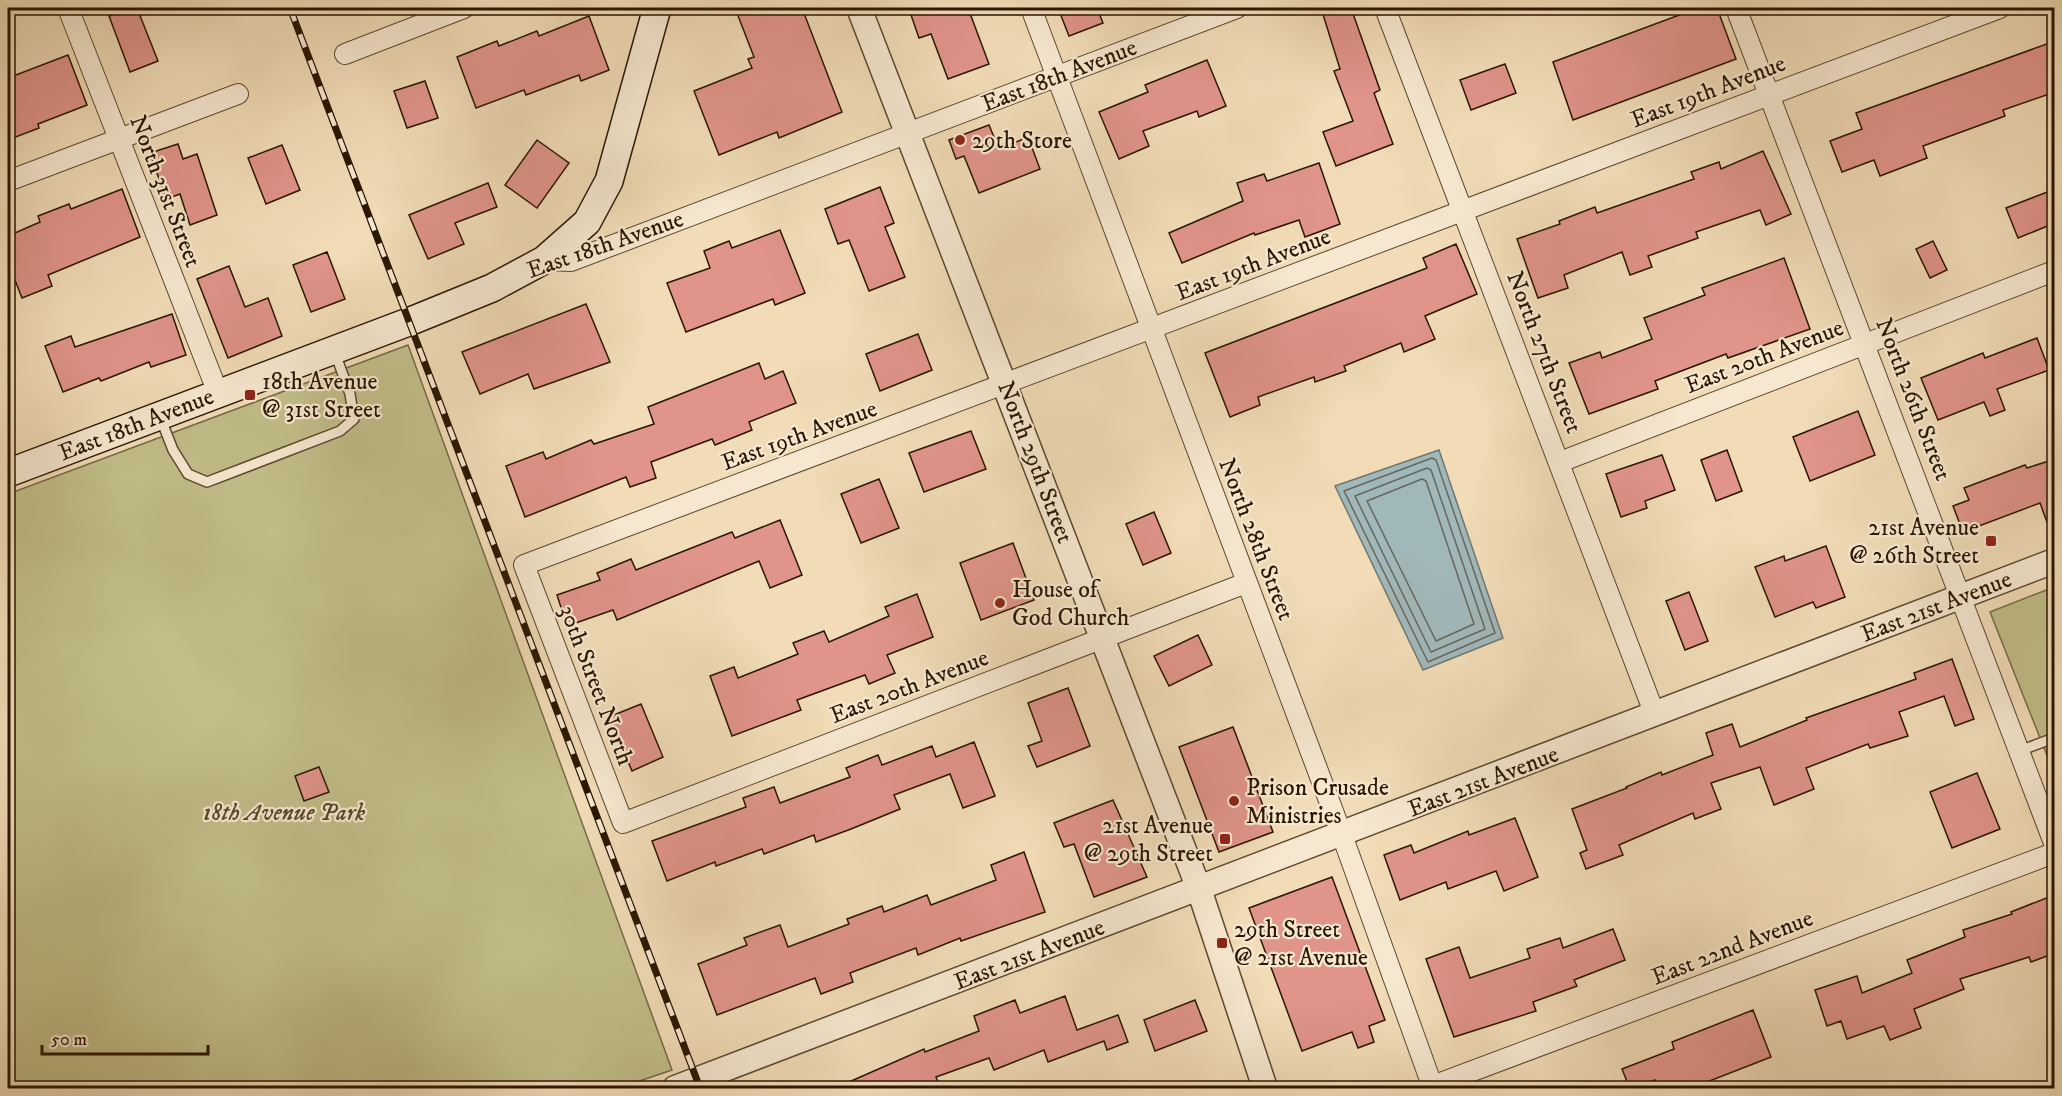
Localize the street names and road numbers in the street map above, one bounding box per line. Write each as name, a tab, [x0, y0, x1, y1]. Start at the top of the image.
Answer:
street label: East 18th Avenue	[978, 33, 1141, 119]
street label: East 19th Avenue	[1627, 49, 1790, 135]
street label: North 31st Street	[122, 111, 208, 272]
street label: East 18th Avenue	[523, 204, 688, 286]
street label: East 19th Avenue	[1172, 222, 1335, 308]
street label: North 27th Street	[1499, 267, 1589, 438]
street label: East 20th Avenue	[1681, 313, 1848, 401]
street label: North 26th Street	[1868, 314, 1958, 485]
street label: North 29th Street	[990, 377, 1080, 548]
street label: East 18th Avenue	[55, 382, 218, 468]
street label: East 19th Avenue	[717, 394, 881, 478]
street label: North 28th Street	[1211, 454, 1301, 625]
street label: East 21st Avenue	[1857, 564, 2016, 649]
street label: 30th Street North	[552, 601, 641, 770]
street label: East 20th Avenue	[826, 643, 993, 731]
street label: East 21st Avenue	[1404, 739, 1563, 824]
street label: East 22nd Avenue	[1647, 903, 1817, 992]
street label: East 21st Avenue	[950, 912, 1109, 997]

